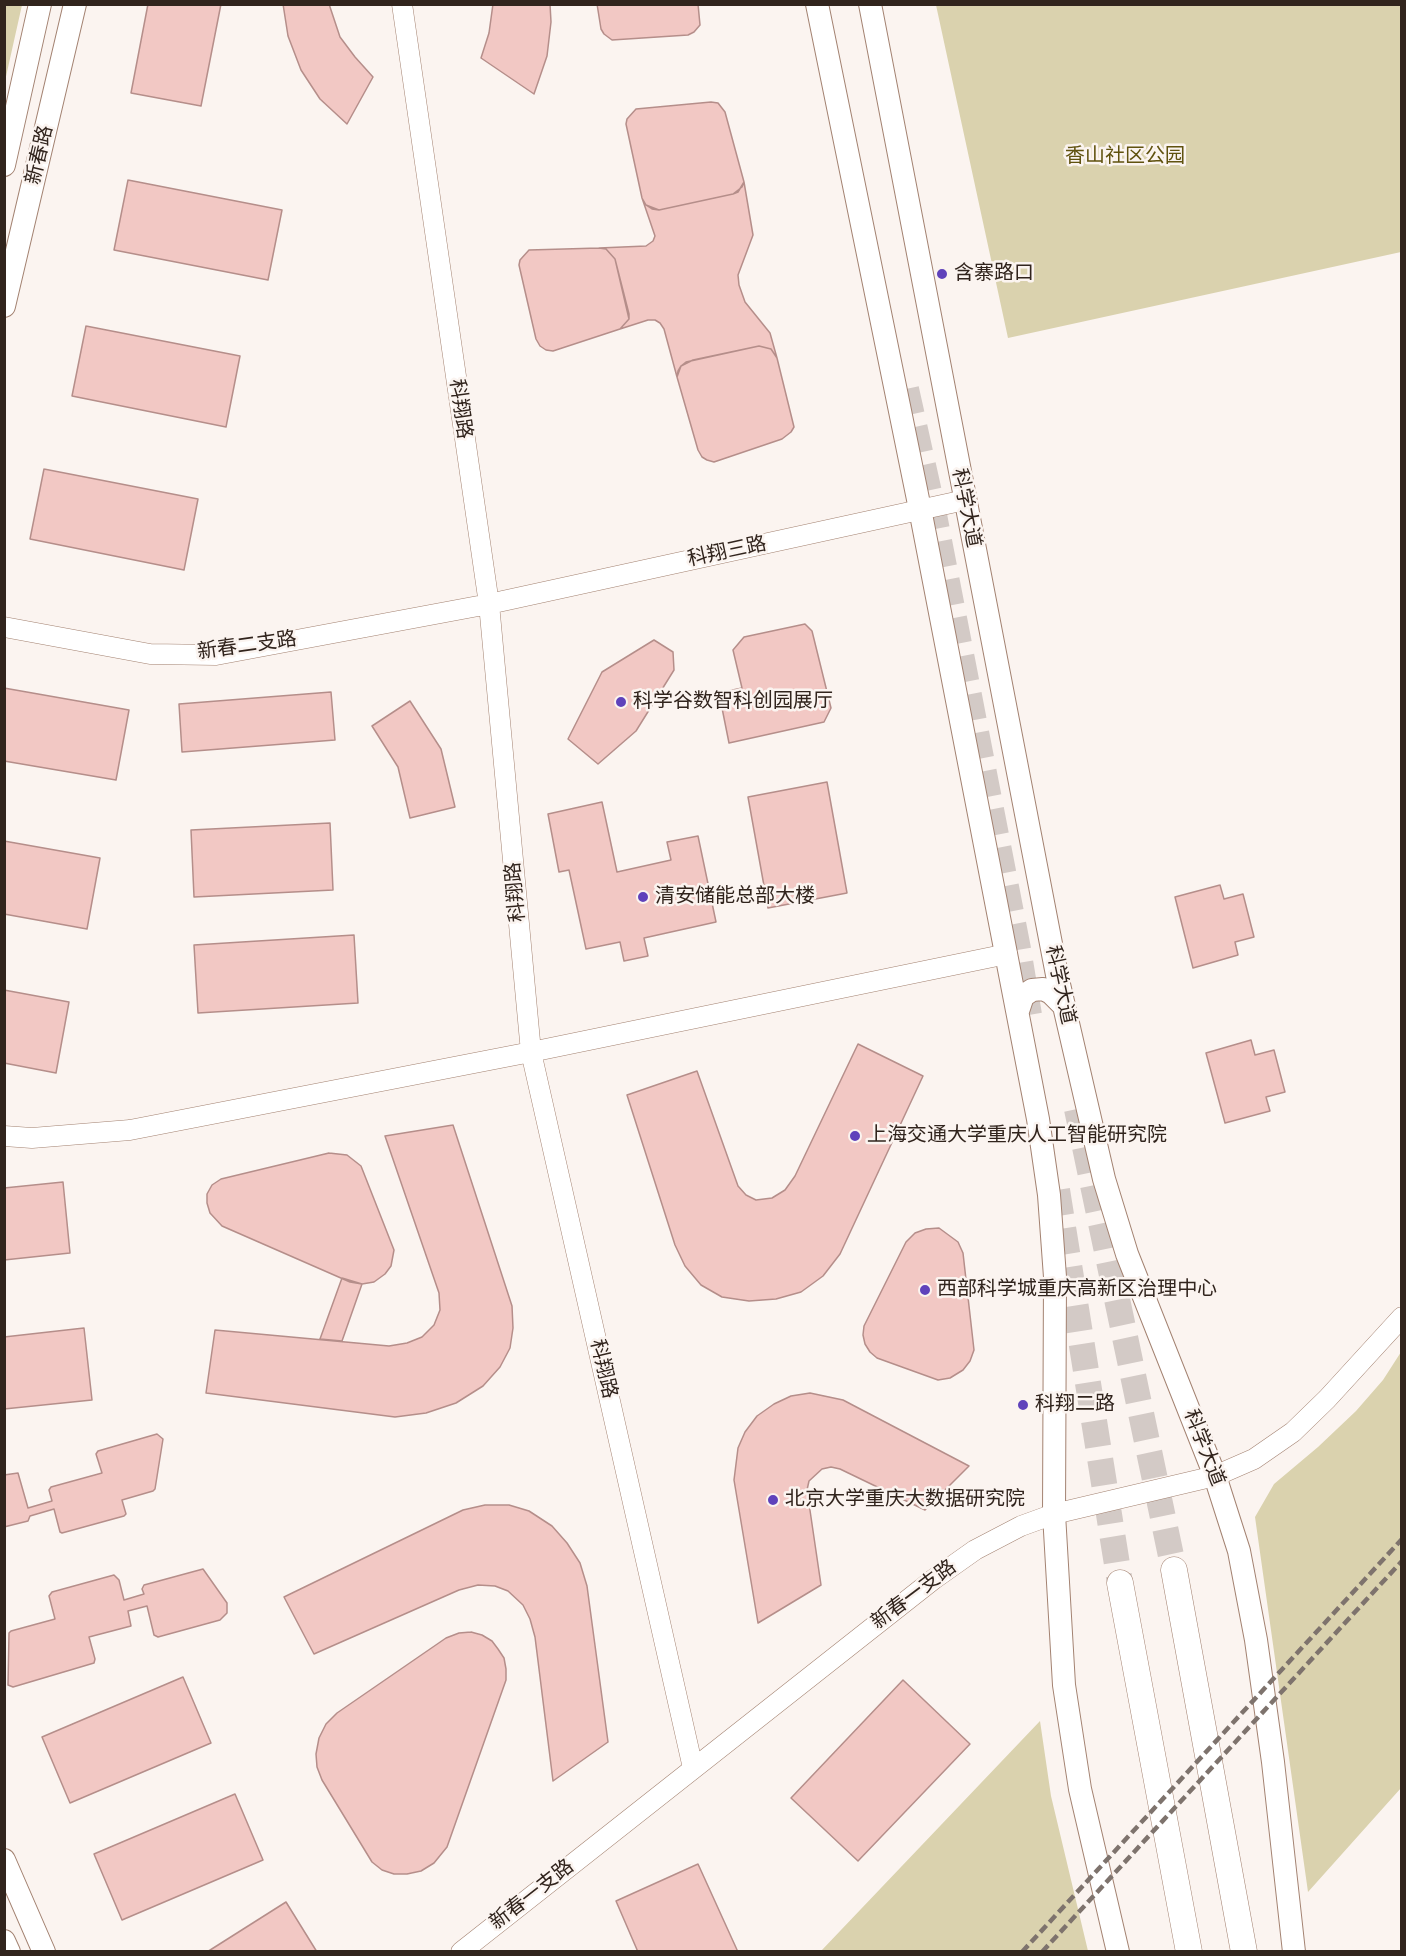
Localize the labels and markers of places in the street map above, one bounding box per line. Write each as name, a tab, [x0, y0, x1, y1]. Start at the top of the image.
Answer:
place label: 含寨路口	[954, 262, 1034, 286]
marker: 含寨路口	[935, 267, 949, 281]
place label: 科学谷数智科创园展厅	[633, 690, 833, 714]
marker: 科学谷数智科创园展厅	[614, 695, 628, 709]
place label: 清安储能总部大楼	[655, 885, 815, 909]
marker: 清安储能总部大楼	[636, 890, 650, 904]
place label: 上海交通大学重庆人工智能研究院	[867, 1124, 1167, 1148]
marker: 上海交通大学重庆人工智能研究院	[848, 1129, 862, 1143]
place label: 西部科学城重庆高新区治理中心	[937, 1278, 1217, 1302]
marker: 西部科学城重庆高新区治理中心	[918, 1283, 932, 1297]
place label: 科翔二路	[1035, 1393, 1115, 1417]
marker: 科翔二路	[1016, 1398, 1030, 1412]
place label: 北京大学重庆大数据研究院	[785, 1488, 1025, 1512]
marker: 北京大学重庆大数据研究院	[766, 1493, 780, 1507]

